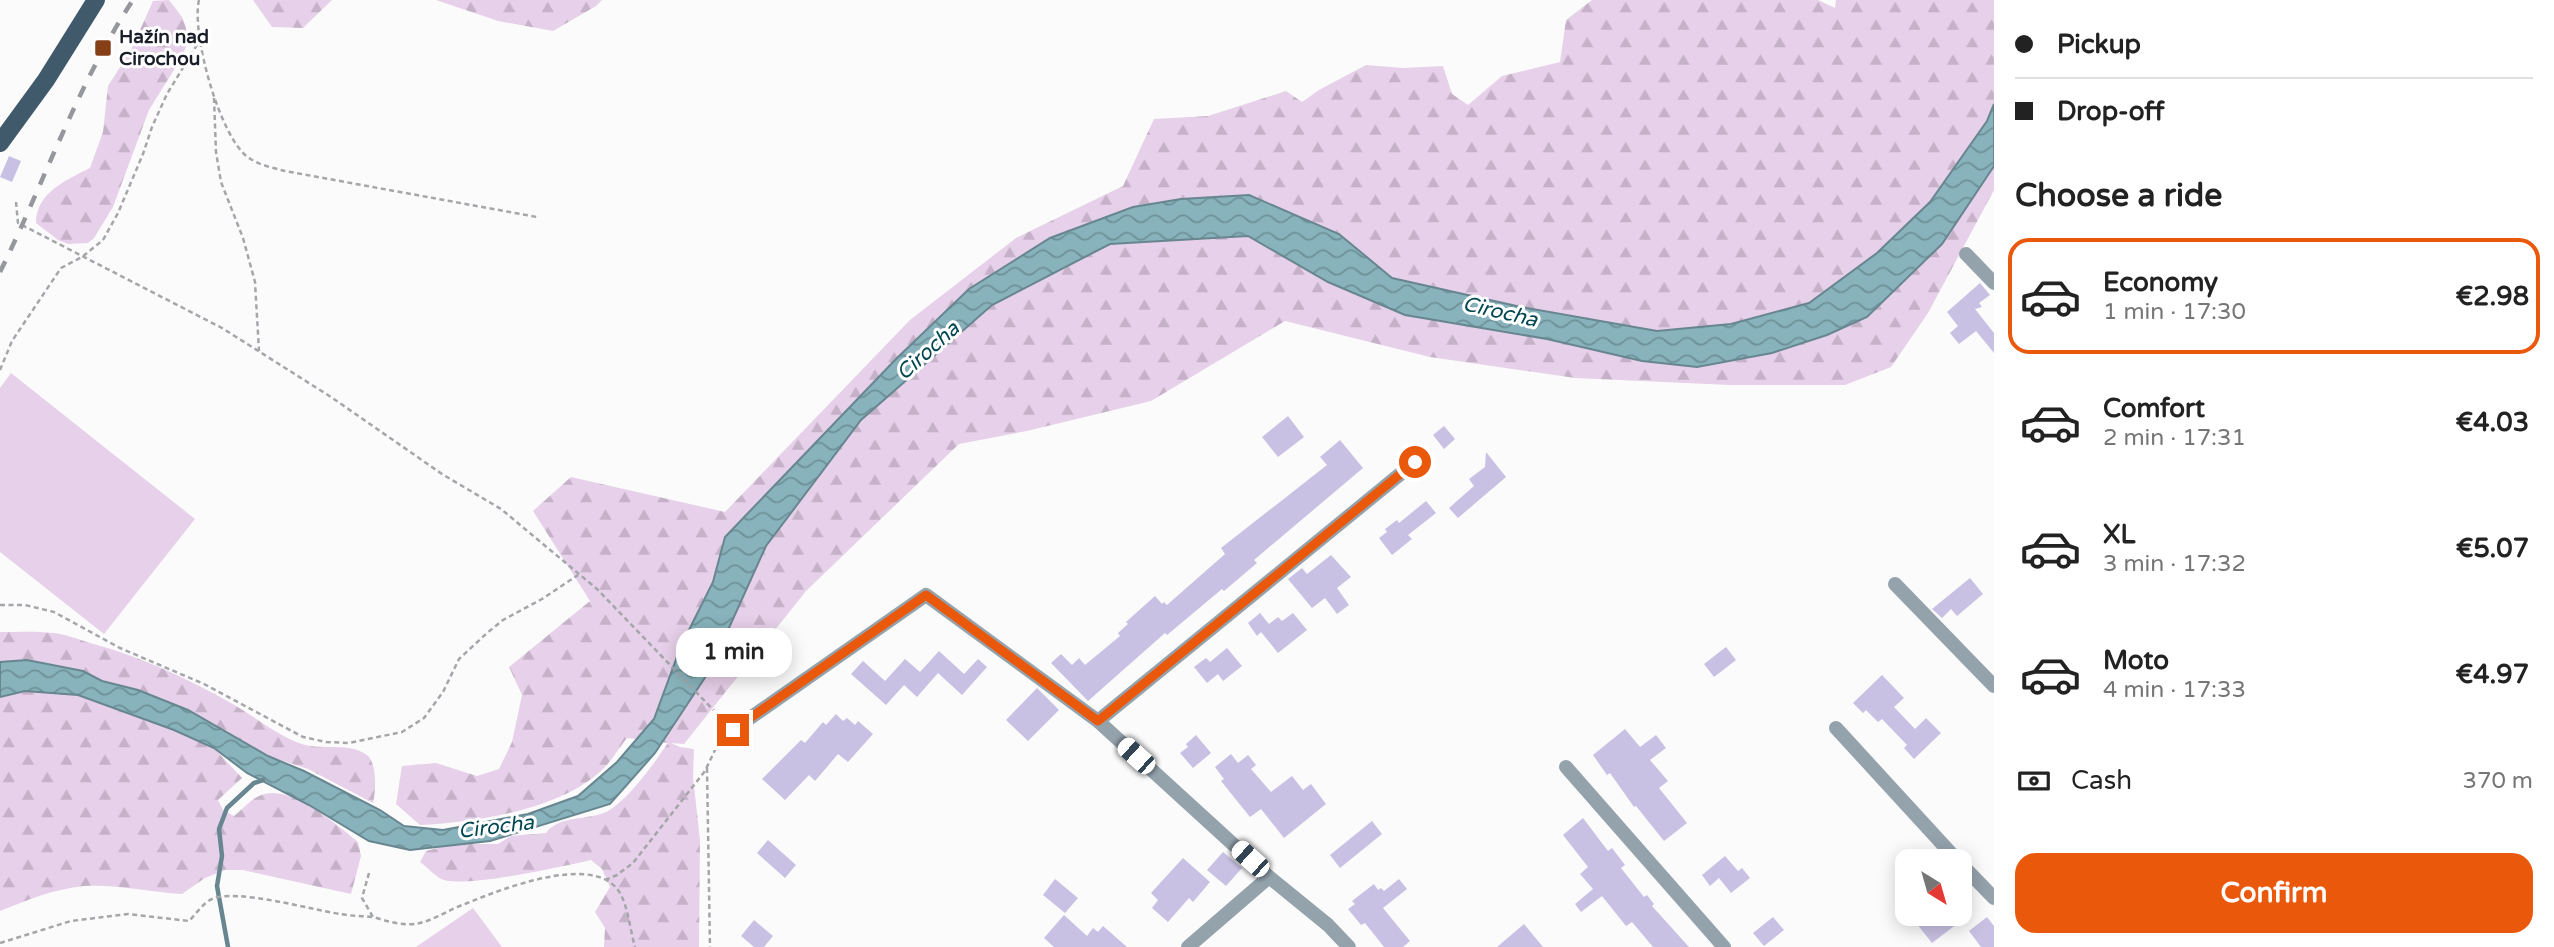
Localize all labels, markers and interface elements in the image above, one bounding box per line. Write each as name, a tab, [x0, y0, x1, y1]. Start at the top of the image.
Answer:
place label: Hažín nad Cirochou	[119, 26, 209, 70]
text: Pickup	[2057, 29, 2141, 60]
marker: Hažín nad Cirochou	[93, 38, 113, 58]
text: Drop-off	[2057, 96, 2164, 127]
text: Choose a ride	[2015, 177, 2222, 215]
icon: car	[2019, 265, 2082, 328]
text: Economy	[2103, 267, 2218, 298]
text: €2.98	[2456, 281, 2529, 312]
water label: Cirocha	[1460, 291, 1541, 333]
text: 1 min · 17:30	[2103, 298, 2246, 326]
water label: Cirocha	[891, 315, 966, 386]
icon: car	[2019, 391, 2082, 454]
text: Comfort	[2103, 393, 2205, 424]
text: €4.03	[2456, 407, 2529, 438]
text: 2 min · 17:31	[2103, 424, 2246, 452]
route start	[1399, 446, 1431, 478]
icon: car	[2019, 517, 2082, 580]
text: XL	[2103, 519, 2135, 550]
text: €5.07	[2456, 533, 2529, 564]
text: 3 min · 17:32	[2103, 550, 2246, 578]
callout: 1 min	[675, 628, 791, 678]
text: 1 min	[703, 638, 765, 666]
icon: car	[2019, 643, 2082, 706]
text: Moto	[2103, 645, 2169, 676]
text: €4.97	[2456, 659, 2529, 690]
text: 4 min · 17:33	[2103, 676, 2246, 704]
route end	[717, 714, 749, 746]
car	[1114, 734, 1159, 778]
icon: cash	[2015, 762, 2053, 800]
text: Cash	[2071, 765, 2132, 796]
text: 370 m	[2463, 767, 2533, 795]
water label: Cirocha	[457, 810, 536, 844]
car	[1228, 837, 1273, 881]
north arrow	[1895, 849, 1972, 926]
map controls	[1895, 849, 1972, 926]
button: Confirm	[2015, 853, 2533, 933]

